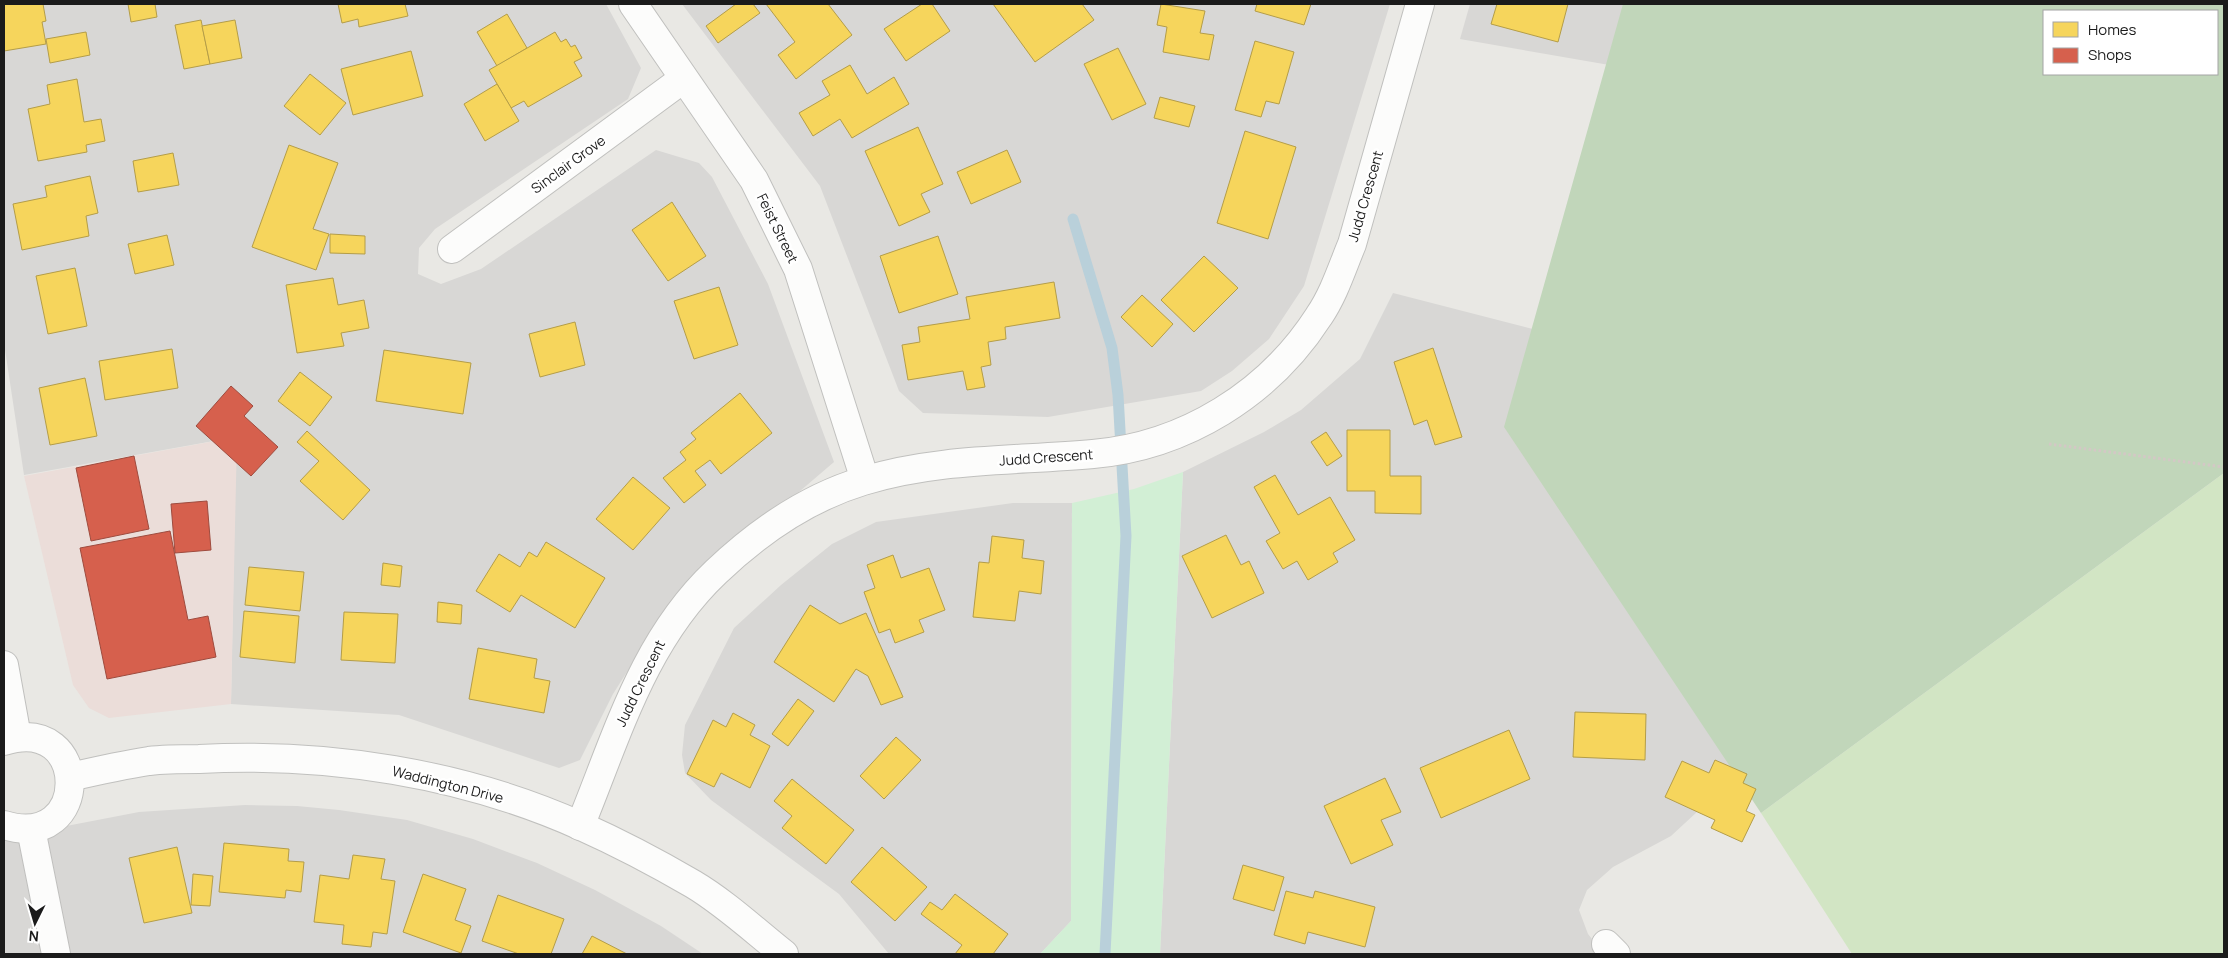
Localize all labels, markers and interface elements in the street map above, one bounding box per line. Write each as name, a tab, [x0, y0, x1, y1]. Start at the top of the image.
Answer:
legend	[2043, 10, 2218, 75]
text: Homes	[2088, 19, 2137, 40]
text: Shops	[2088, 44, 2132, 65]
street label: Sinclair Grove	[527, 131, 609, 197]
street label: Judd Crescent	[1343, 148, 1387, 244]
street label: Feist Street	[753, 190, 803, 266]
street label: Judd Crescent	[998, 444, 1094, 470]
street label: Judd Crescent	[611, 636, 669, 729]
street label: Waddington Drive	[390, 761, 506, 807]
north arrow	[10, 898, 60, 948]
text: N	[28, 927, 40, 946]

